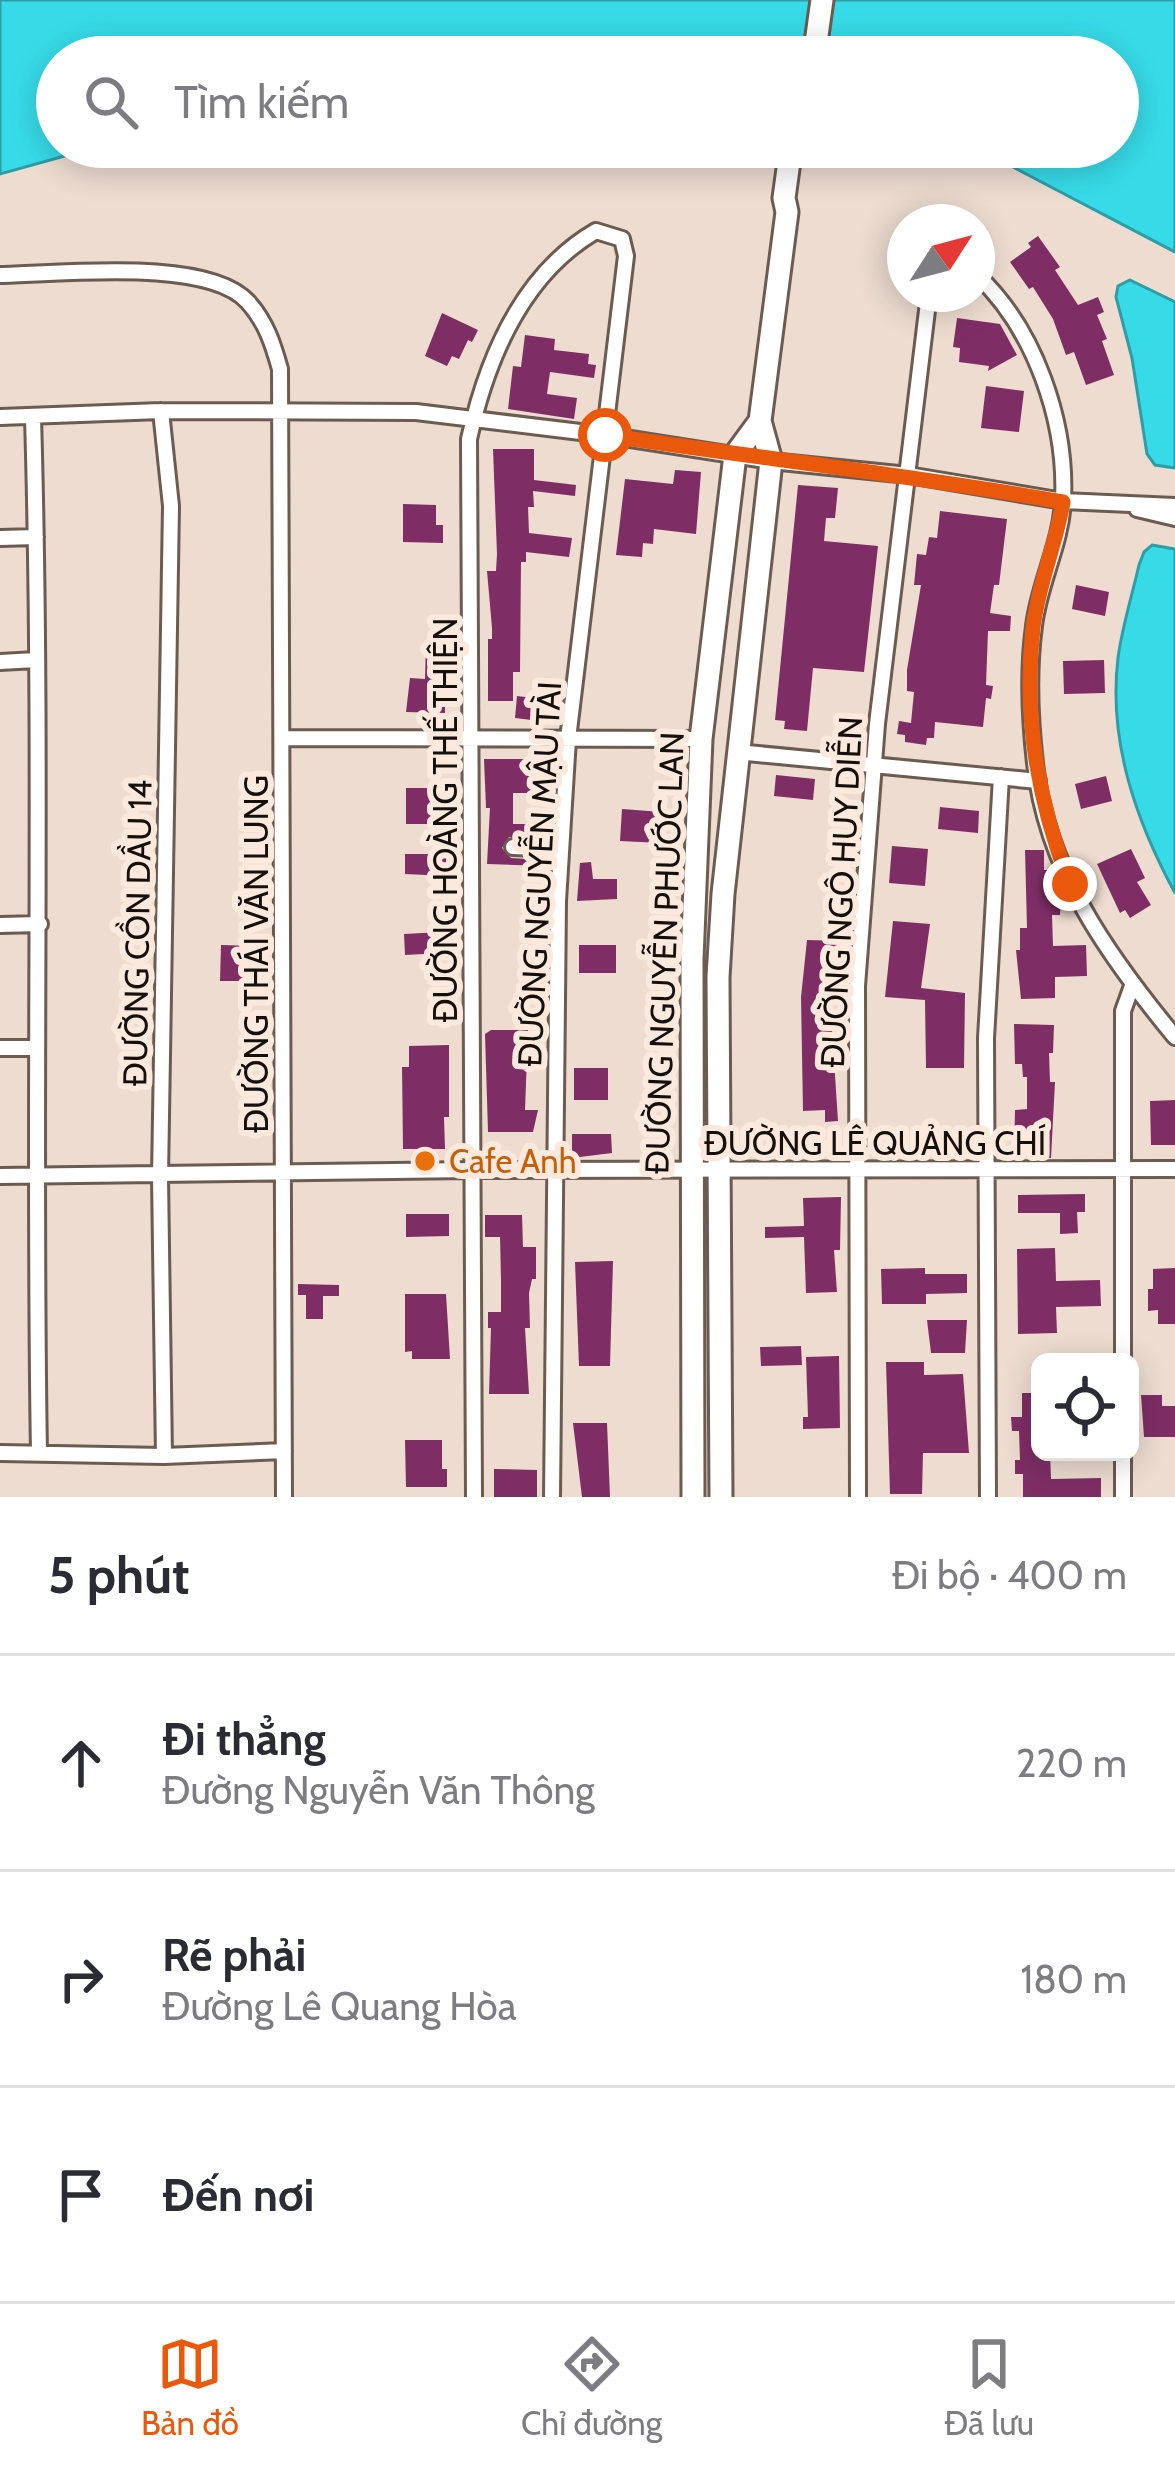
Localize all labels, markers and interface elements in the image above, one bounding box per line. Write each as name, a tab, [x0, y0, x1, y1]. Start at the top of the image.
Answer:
search box	[36, 36, 1139, 168]
icon: search	[78, 69, 144, 135]
text: Tìm kiếm	[174, 75, 349, 129]
north arrow	[887, 204, 995, 312]
route start	[578, 408, 632, 462]
street label: ĐƯỜNG HOÀNG THẾ THIỆN	[422, 617, 465, 1023]
street label: ĐƯỜNG NGUYỄN MẬU TÀI	[505, 680, 569, 1068]
street label: ĐƯỜNG NGÔ HUY DIỄN	[808, 715, 870, 1069]
street label: ĐƯỜNG NGUYỄN PHƯỚC LAN	[632, 731, 692, 1175]
street label: ĐƯỜNG THÁI VĂN LUNG	[236, 775, 276, 1133]
street label: ĐƯỜNG CỒN DẦU 14	[111, 779, 160, 1087]
route end	[1043, 857, 1097, 911]
street label: ĐƯỜNG LÊ QUẢNG CHÍ	[704, 1123, 1046, 1163]
place label: Cafe Anh	[449, 1141, 577, 1181]
marker: Cafe Anh	[412, 1148, 438, 1174]
map controls	[1031, 1353, 1139, 1461]
button: locate	[1031, 1353, 1139, 1461]
text: 5 phút	[48, 1544, 190, 1606]
text: Đi bộ · 400 m	[892, 1551, 1127, 1599]
text: Đi thẳng	[162, 1712, 326, 1766]
icon: ahead	[48, 1730, 114, 1796]
text: 220 m	[1016, 1739, 1127, 1787]
text: Đường Nguyễn Văn Thông	[162, 1766, 595, 1814]
text: Rẽ phải	[162, 1928, 306, 1982]
icon: right	[48, 1946, 114, 2012]
text: 180 m	[1020, 1955, 1127, 2003]
text: Đường Lê Quang Hòa	[162, 1982, 516, 2030]
icon: arrive	[48, 2162, 114, 2228]
text: Đến nơi	[162, 2168, 314, 2222]
tab: Bản đồ	[141, 2331, 239, 2443]
tab: Chỉ đường	[521, 2331, 662, 2443]
tab: Đã lưu	[944, 2331, 1034, 2443]

